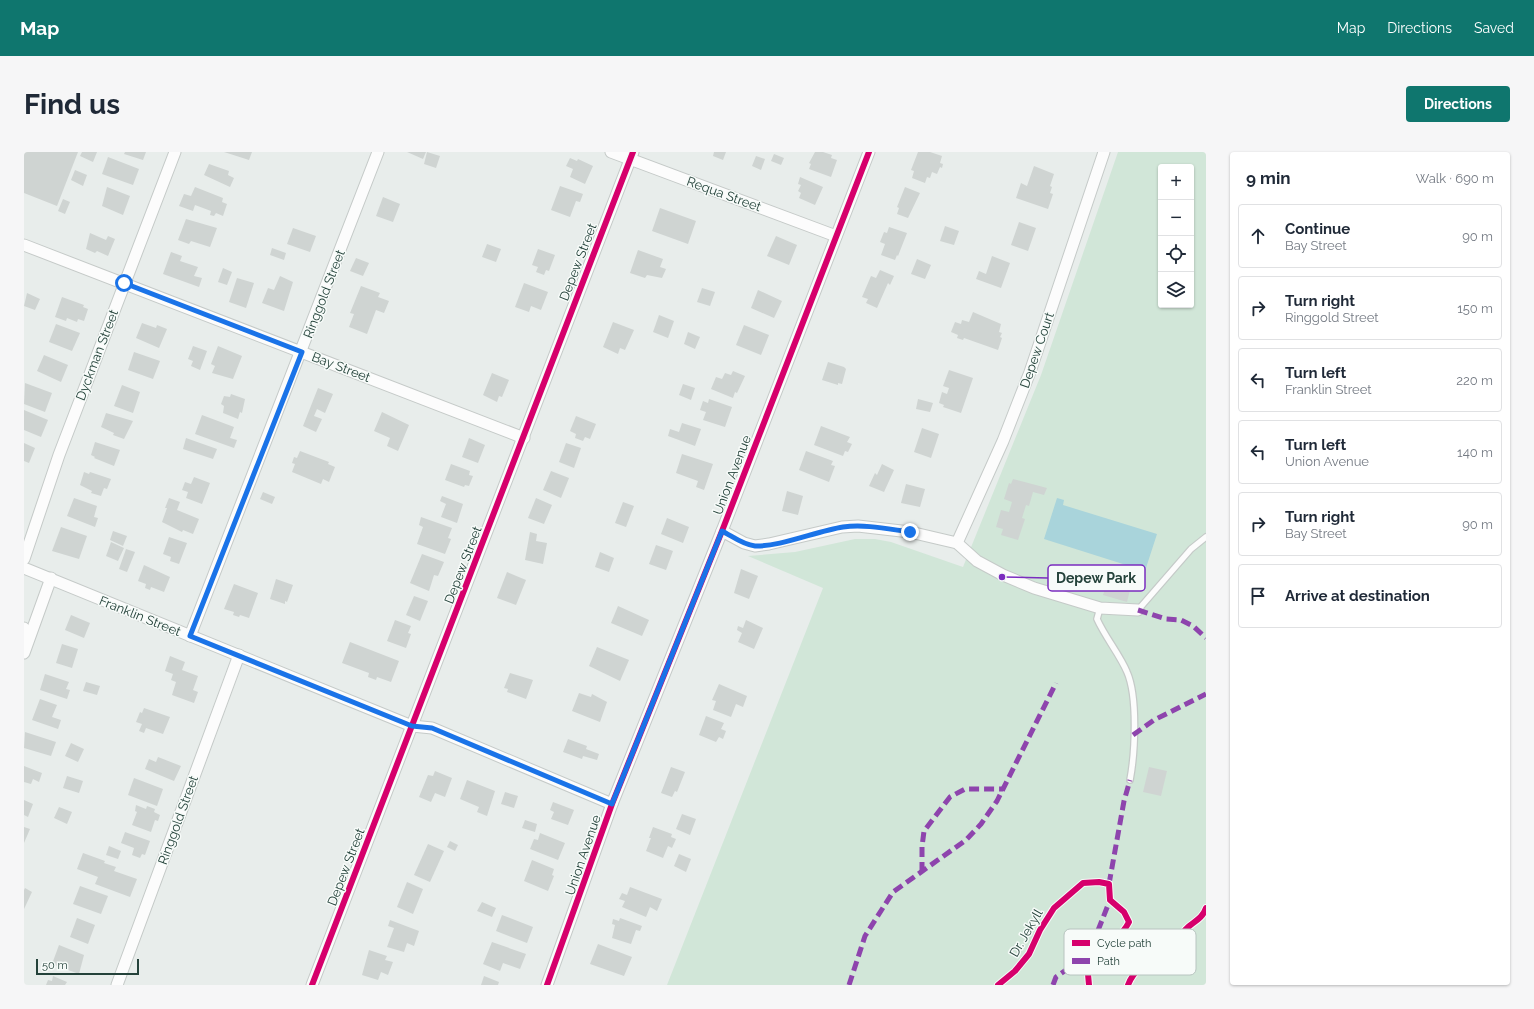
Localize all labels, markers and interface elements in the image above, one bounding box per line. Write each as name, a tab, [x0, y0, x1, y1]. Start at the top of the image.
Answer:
text: Map	[20, 17, 59, 39]
text: Map	[1337, 20, 1365, 36]
text: Directions	[1387, 20, 1452, 36]
text: Saved	[1474, 20, 1514, 36]
button: Directions	[1406, 86, 1510, 122]
text: Find us	[24, 88, 120, 121]
map controls	[1158, 164, 1194, 308]
button: +	[1158, 164, 1194, 200]
text: 9 min	[1246, 168, 1291, 188]
text: Walk · 690 m	[1416, 171, 1494, 186]
street label: Requa Street	[685, 174, 764, 215]
button: −	[1158, 200, 1194, 236]
street label: Depew Street	[556, 220, 600, 303]
text: Continue	[1285, 220, 1350, 238]
icon: ahead	[1247, 225, 1269, 247]
text: 90 m	[1462, 229, 1493, 244]
button: locate	[1158, 236, 1194, 272]
text: Bay Street	[1285, 238, 1347, 253]
street label: Ringgold Street	[300, 247, 348, 340]
button: layers	[1158, 272, 1194, 308]
route start	[115, 274, 133, 292]
text: Turn right	[1285, 292, 1355, 310]
icon: right	[1247, 297, 1269, 319]
text: 150 m	[1457, 301, 1493, 316]
street label: Dyckman Street	[73, 307, 121, 403]
street label: Depew Court	[1017, 310, 1057, 390]
text: Ringgold Street	[1285, 310, 1379, 325]
street label: Bay Street	[310, 349, 373, 385]
text: Turn left	[1285, 364, 1346, 382]
icon: left	[1247, 369, 1269, 391]
text: 220 m	[1456, 373, 1493, 388]
text: Franklin Street	[1285, 382, 1372, 397]
street label: Union Avenue	[710, 433, 754, 517]
text: Turn left	[1285, 436, 1346, 454]
icon: left	[1247, 441, 1269, 463]
text: 140 m	[1457, 445, 1493, 460]
text: Union Avenue	[1285, 454, 1369, 469]
text: Turn right	[1285, 508, 1355, 526]
icon: right	[1247, 513, 1269, 535]
text: 90 m	[1462, 517, 1493, 532]
street label: Depew Street	[441, 523, 485, 606]
route end	[901, 523, 919, 541]
text: Bay Street	[1285, 526, 1347, 541]
callout: Depew Park	[1048, 565, 1145, 591]
text: Depew Park	[1056, 570, 1136, 586]
icon: arrive	[1247, 585, 1269, 607]
text: Arrive at destination	[1285, 587, 1430, 605]
street label: Franklin Street	[97, 593, 184, 639]
street label: Ringgold Street	[155, 773, 201, 867]
street label: Union Avenue	[562, 812, 604, 897]
street label: Depew Street	[324, 825, 368, 908]
street label: Dr. Jekyll	[1006, 906, 1046, 960]
legend	[1064, 929, 1196, 975]
text: Cycle path	[1097, 937, 1151, 950]
text: Path	[1097, 955, 1120, 968]
scale bar	[36, 957, 139, 976]
text: 50 m	[42, 959, 68, 972]

